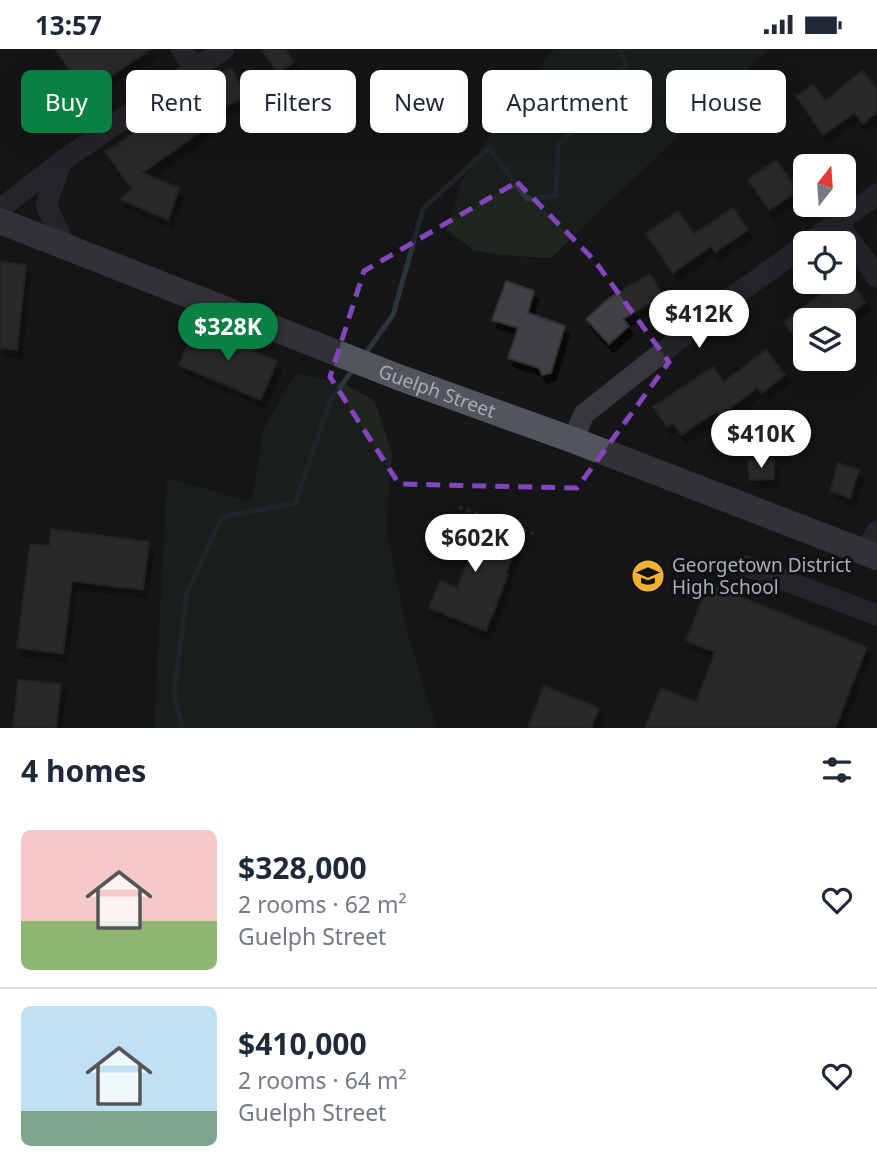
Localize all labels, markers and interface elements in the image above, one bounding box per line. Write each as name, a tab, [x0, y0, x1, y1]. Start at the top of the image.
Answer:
text: 13:57	[35, 7, 102, 43]
chip: Buy	[21, 70, 112, 133]
chip: Rent	[126, 70, 226, 133]
chip: Filters	[240, 70, 356, 133]
chip: New	[370, 70, 468, 133]
chip: Apartment	[482, 70, 652, 133]
chip: House	[666, 70, 786, 133]
north arrow	[793, 154, 856, 217]
map controls	[793, 154, 856, 371]
button: locate	[793, 231, 856, 294]
pin: $412K	[650, 291, 748, 350]
text: $412K	[665, 297, 733, 329]
pin: $328K	[179, 303, 277, 363]
button: layers	[793, 308, 856, 371]
text: $328K	[194, 310, 262, 342]
street label: Guelph Street	[375, 358, 499, 424]
pin: $410K	[712, 411, 810, 470]
text: $410K	[727, 417, 795, 449]
pin: $602K	[426, 515, 524, 574]
text: $602K	[441, 521, 509, 553]
place label: Georgetown District High School	[672, 552, 851, 600]
school or university icon: Georgetown District High School	[629, 557, 667, 595]
text: 4 homes	[21, 750, 146, 791]
icon: filters	[818, 751, 856, 789]
text: $328,000	[238, 847, 367, 888]
icon: home	[77, 858, 161, 942]
icon: heart	[818, 881, 856, 919]
text: 2 rooms · 62 m²	[238, 888, 407, 920]
text: Guelph Street	[238, 920, 386, 952]
text: $410,000	[238, 1023, 367, 1064]
icon: home	[77, 1034, 161, 1118]
icon: heart	[818, 1057, 856, 1095]
text: 2 rooms · 64 m²	[238, 1064, 407, 1096]
text: Guelph Street	[238, 1096, 386, 1128]

